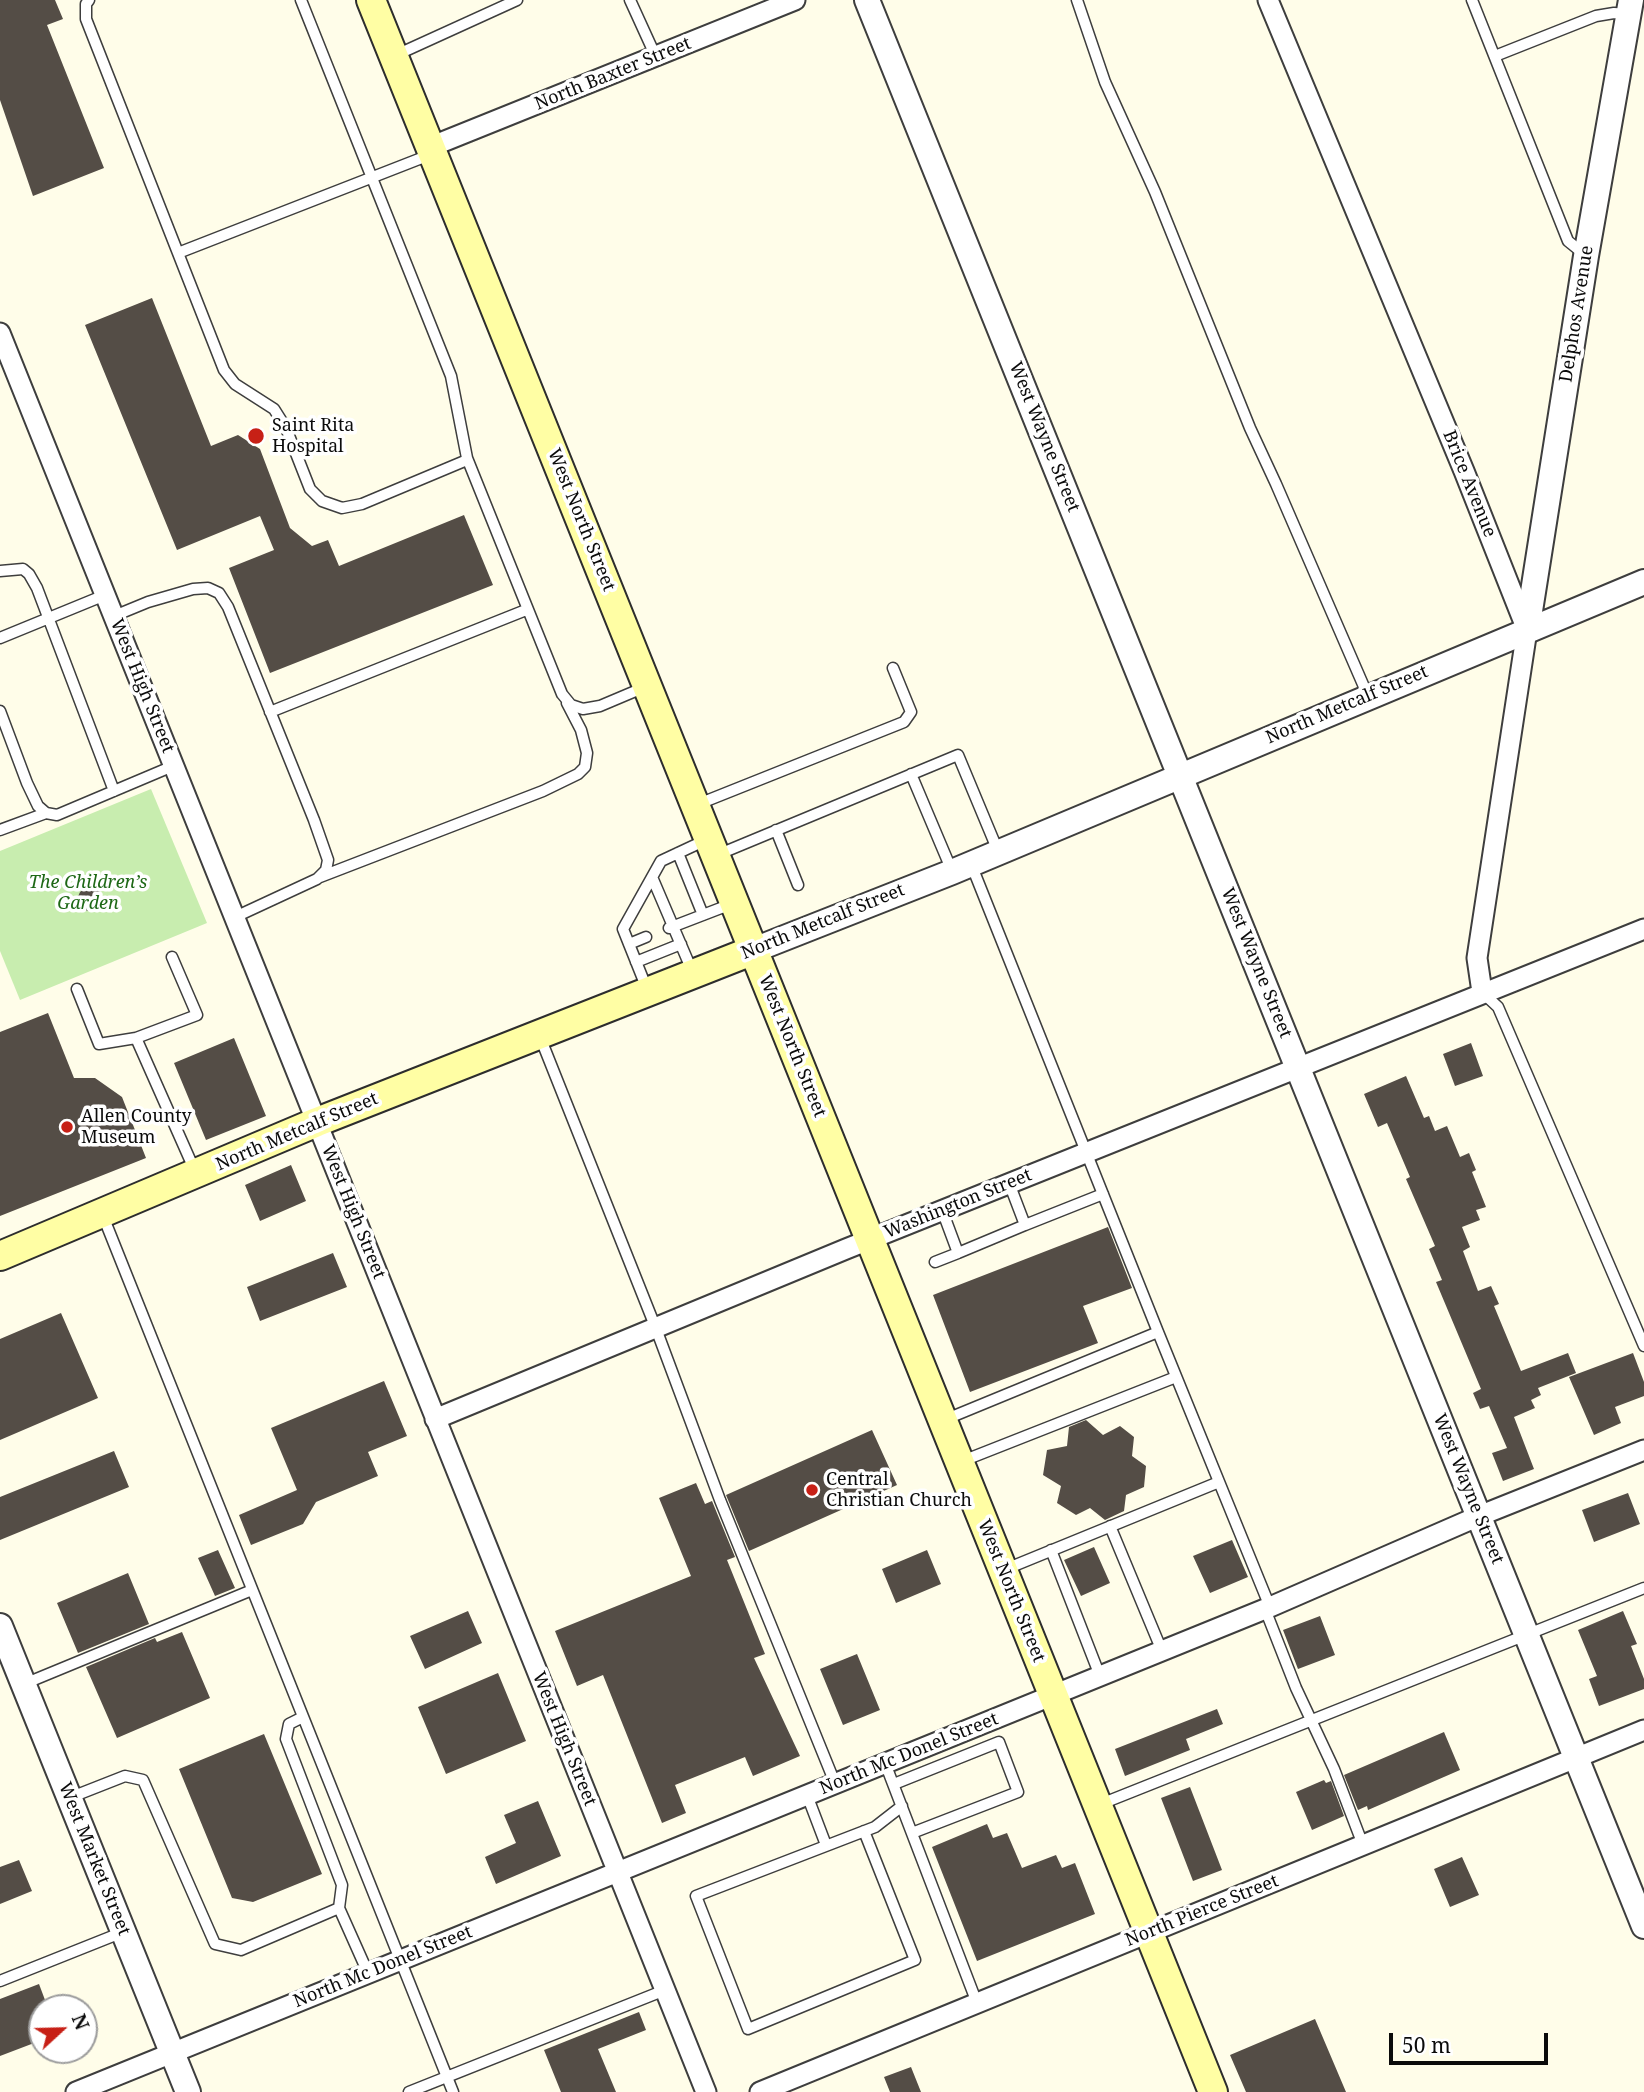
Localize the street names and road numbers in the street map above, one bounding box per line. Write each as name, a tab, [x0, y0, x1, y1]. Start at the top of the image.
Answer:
street label: North Baxter Street	[532, 33, 694, 115]
street label: Delphos Avenue	[1556, 244, 1598, 384]
street label: West Wayne Street	[1004, 359, 1084, 515]
street label: Brice Avenue	[1438, 427, 1500, 541]
street label: West North Street	[543, 446, 619, 594]
street label: West High Street	[105, 616, 179, 756]
street label: North Metcalf Street	[1263, 661, 1431, 749]
street label: North Metcalf Street	[738, 879, 908, 965]
street label: West Wayne Street	[1216, 885, 1296, 1041]
street label: West North Street	[754, 972, 830, 1120]
street label: North Metcalf Street	[213, 1088, 381, 1176]
street label: West High Street	[316, 1142, 390, 1282]
street label: Washington Street	[881, 1164, 1035, 1244]
street label: West Wayne Street	[1428, 1411, 1508, 1567]
street label: West North Street	[973, 1517, 1049, 1665]
street label: West High Street	[527, 1669, 601, 1809]
street label: North Mc Donel Street	[817, 1708, 1001, 1800]
street label: West Market Street	[53, 1779, 135, 1939]
street label: North Pierce Street	[1122, 1870, 1282, 1952]
street label: North Mc Donel Street	[291, 1921, 475, 2013]

